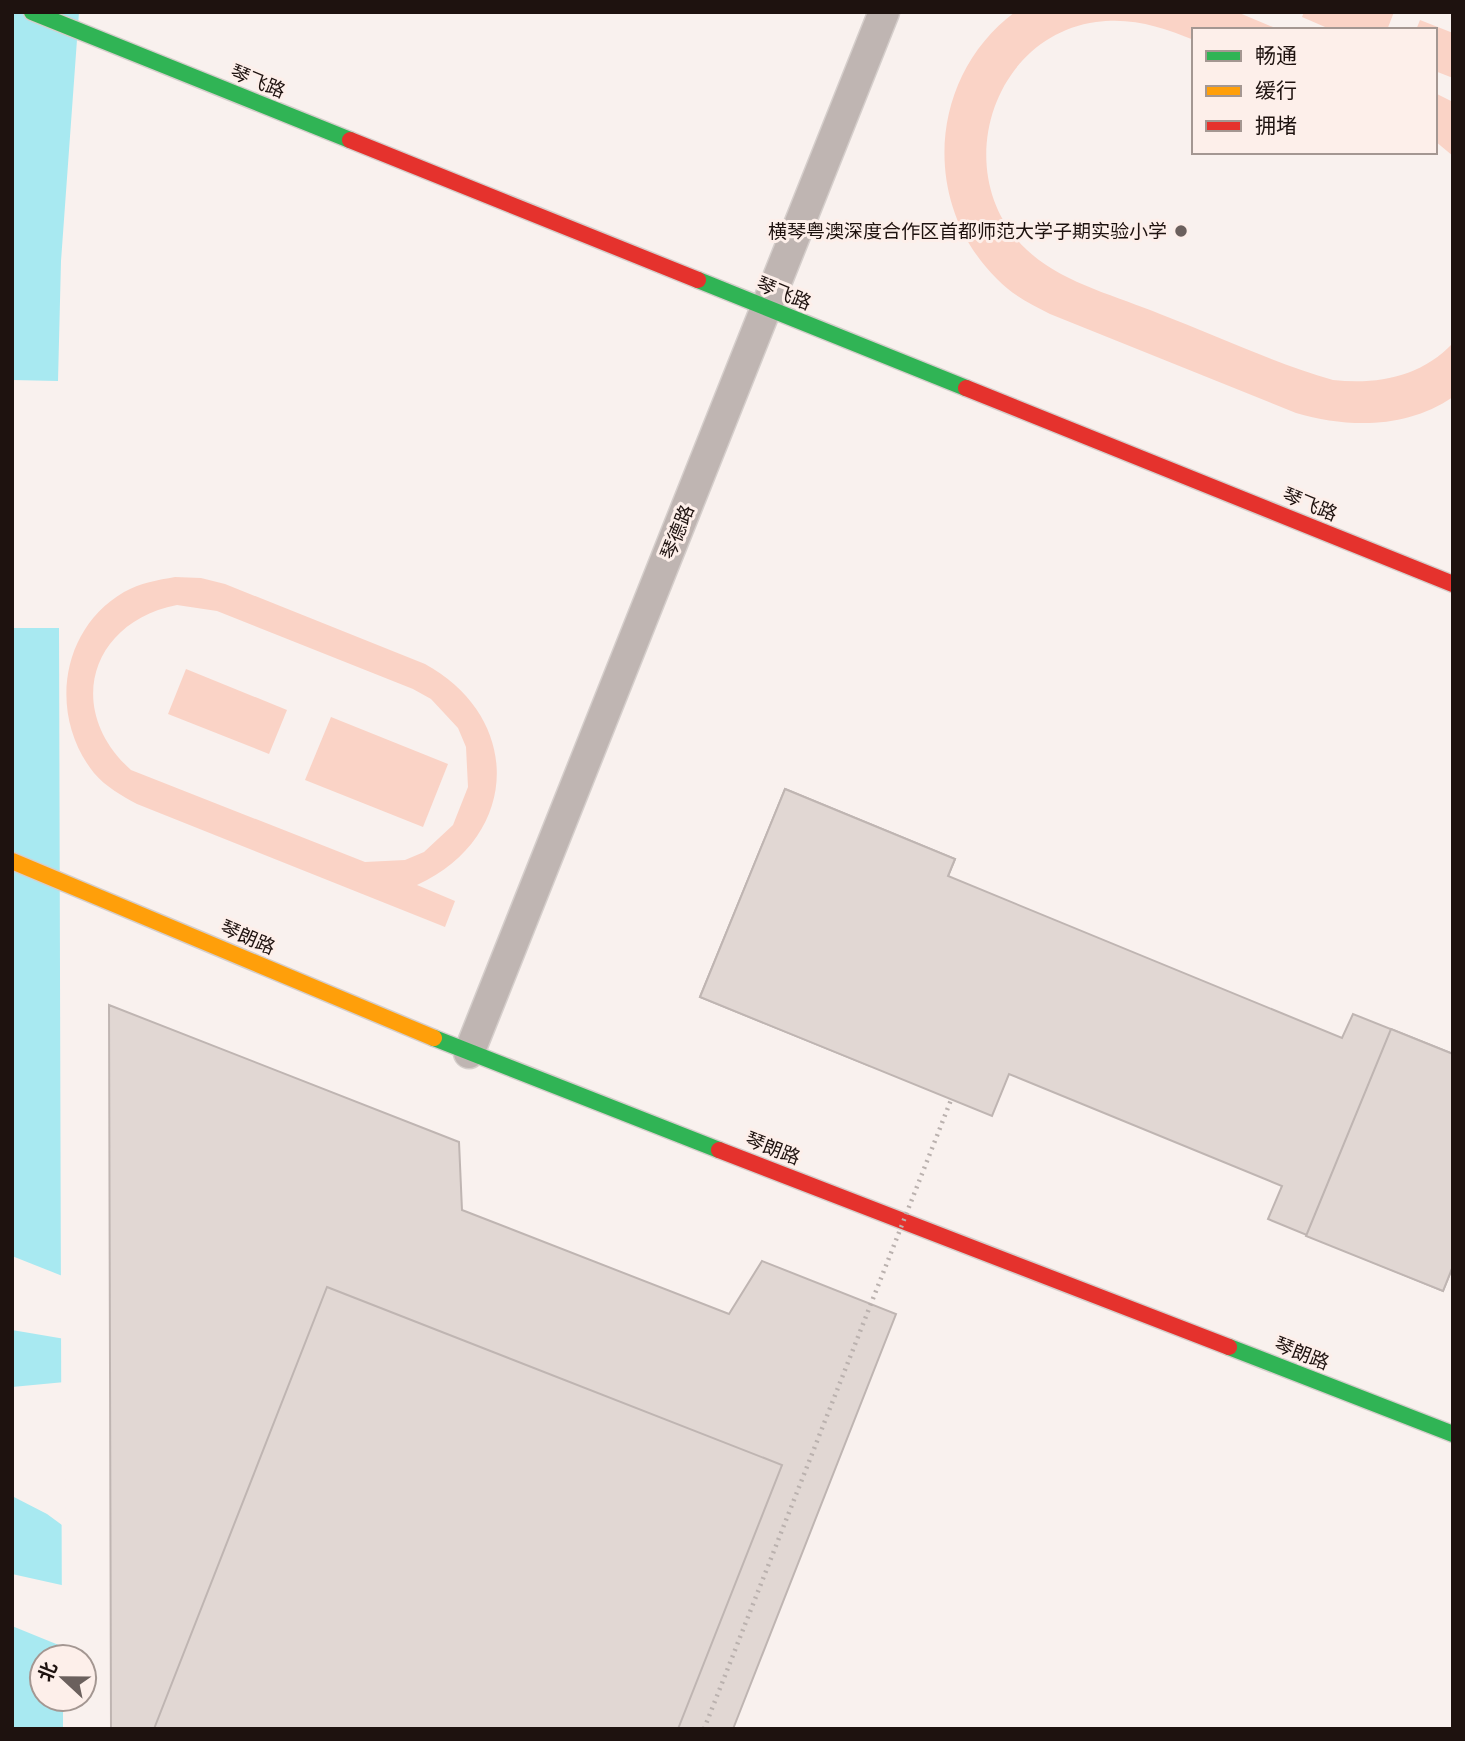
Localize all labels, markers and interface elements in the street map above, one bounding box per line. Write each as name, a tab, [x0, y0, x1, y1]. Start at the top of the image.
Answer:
legend	[1192, 28, 1437, 154]
text: 畅通	[1255, 43, 1297, 67]
street label: 琴飞路	[227, 60, 289, 102]
text: 缓行	[1255, 78, 1297, 102]
text: 拥堵	[1255, 113, 1297, 137]
place label: 横琴粤澳深度合作区首都师范大学子期实验小学	[768, 220, 1167, 242]
marker: 横琴粤澳深度合作区首都师范大学子期实验小学	[1173, 223, 1189, 239]
street label: 琴飞路	[753, 272, 815, 314]
street label: 琴飞路	[1279, 483, 1341, 525]
street label: 琴德路	[656, 501, 698, 563]
street label: 琴朗路	[217, 916, 279, 958]
street label: 琴朗路	[742, 1128, 804, 1168]
street label: 琴朗路	[1271, 1333, 1333, 1373]
north arrow	[28, 1643, 98, 1713]
text: 北	[33, 1659, 61, 1685]

